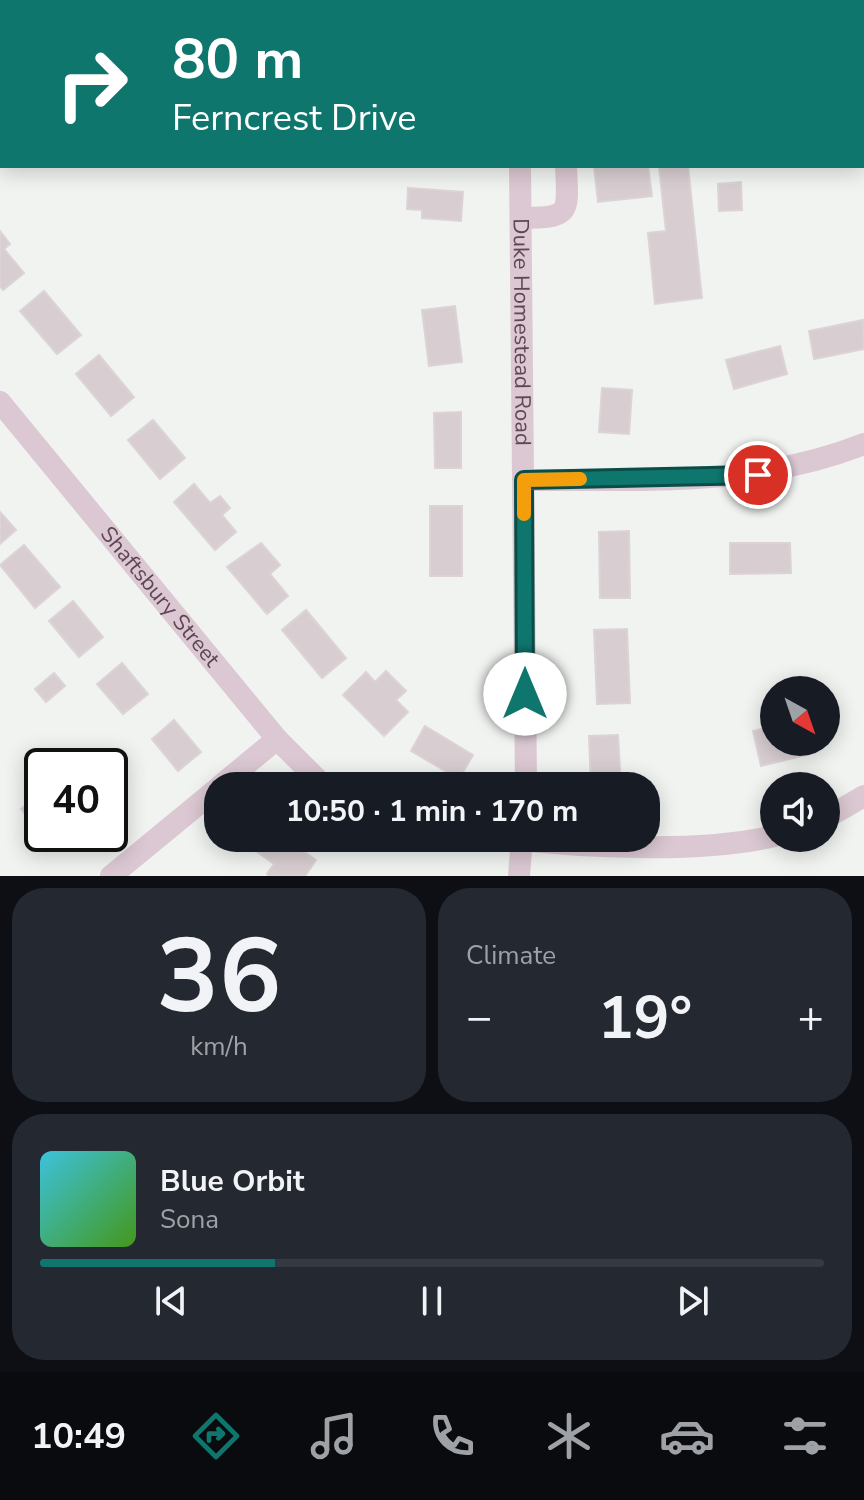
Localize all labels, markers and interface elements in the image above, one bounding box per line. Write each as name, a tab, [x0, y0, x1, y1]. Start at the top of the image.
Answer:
text: 80 m	[172, 21, 303, 98]
icon: right	[40, 32, 144, 136]
text: Ferncrest Drive	[172, 94, 416, 143]
street label: Duke Homestead Road	[506, 218, 538, 446]
pin	[724, 441, 792, 509]
icon: arrive	[736, 453, 780, 497]
street label: Shaftsbury Street	[93, 520, 227, 673]
position arrow	[483, 652, 567, 736]
north arrow	[760, 676, 840, 756]
map controls	[760, 676, 840, 852]
speed limit sign: 40	[24, 748, 128, 852]
button: sound	[760, 772, 840, 852]
text: 10:50 · 1 min · 170 m	[286, 791, 578, 832]
text: 36	[157, 906, 281, 1048]
text: Climate	[466, 938, 556, 973]
text: 19°	[598, 977, 692, 1059]
text: −	[466, 988, 492, 1048]
text: +	[798, 988, 824, 1048]
text: km/h	[190, 1029, 248, 1064]
text: Blue Orbit	[160, 1161, 304, 1202]
text: Sona	[160, 1202, 219, 1237]
icon: previous	[149, 1279, 193, 1323]
icon: pause	[410, 1279, 454, 1323]
icon: next	[671, 1279, 715, 1323]
icon: directions	[188, 1408, 244, 1464]
icon: music	[306, 1408, 362, 1464]
icon: phone	[424, 1408, 480, 1464]
icon: climate	[541, 1408, 597, 1464]
icon: car	[659, 1408, 715, 1464]
icon: filters	[777, 1408, 833, 1464]
text: 10:49	[31, 1412, 126, 1461]

